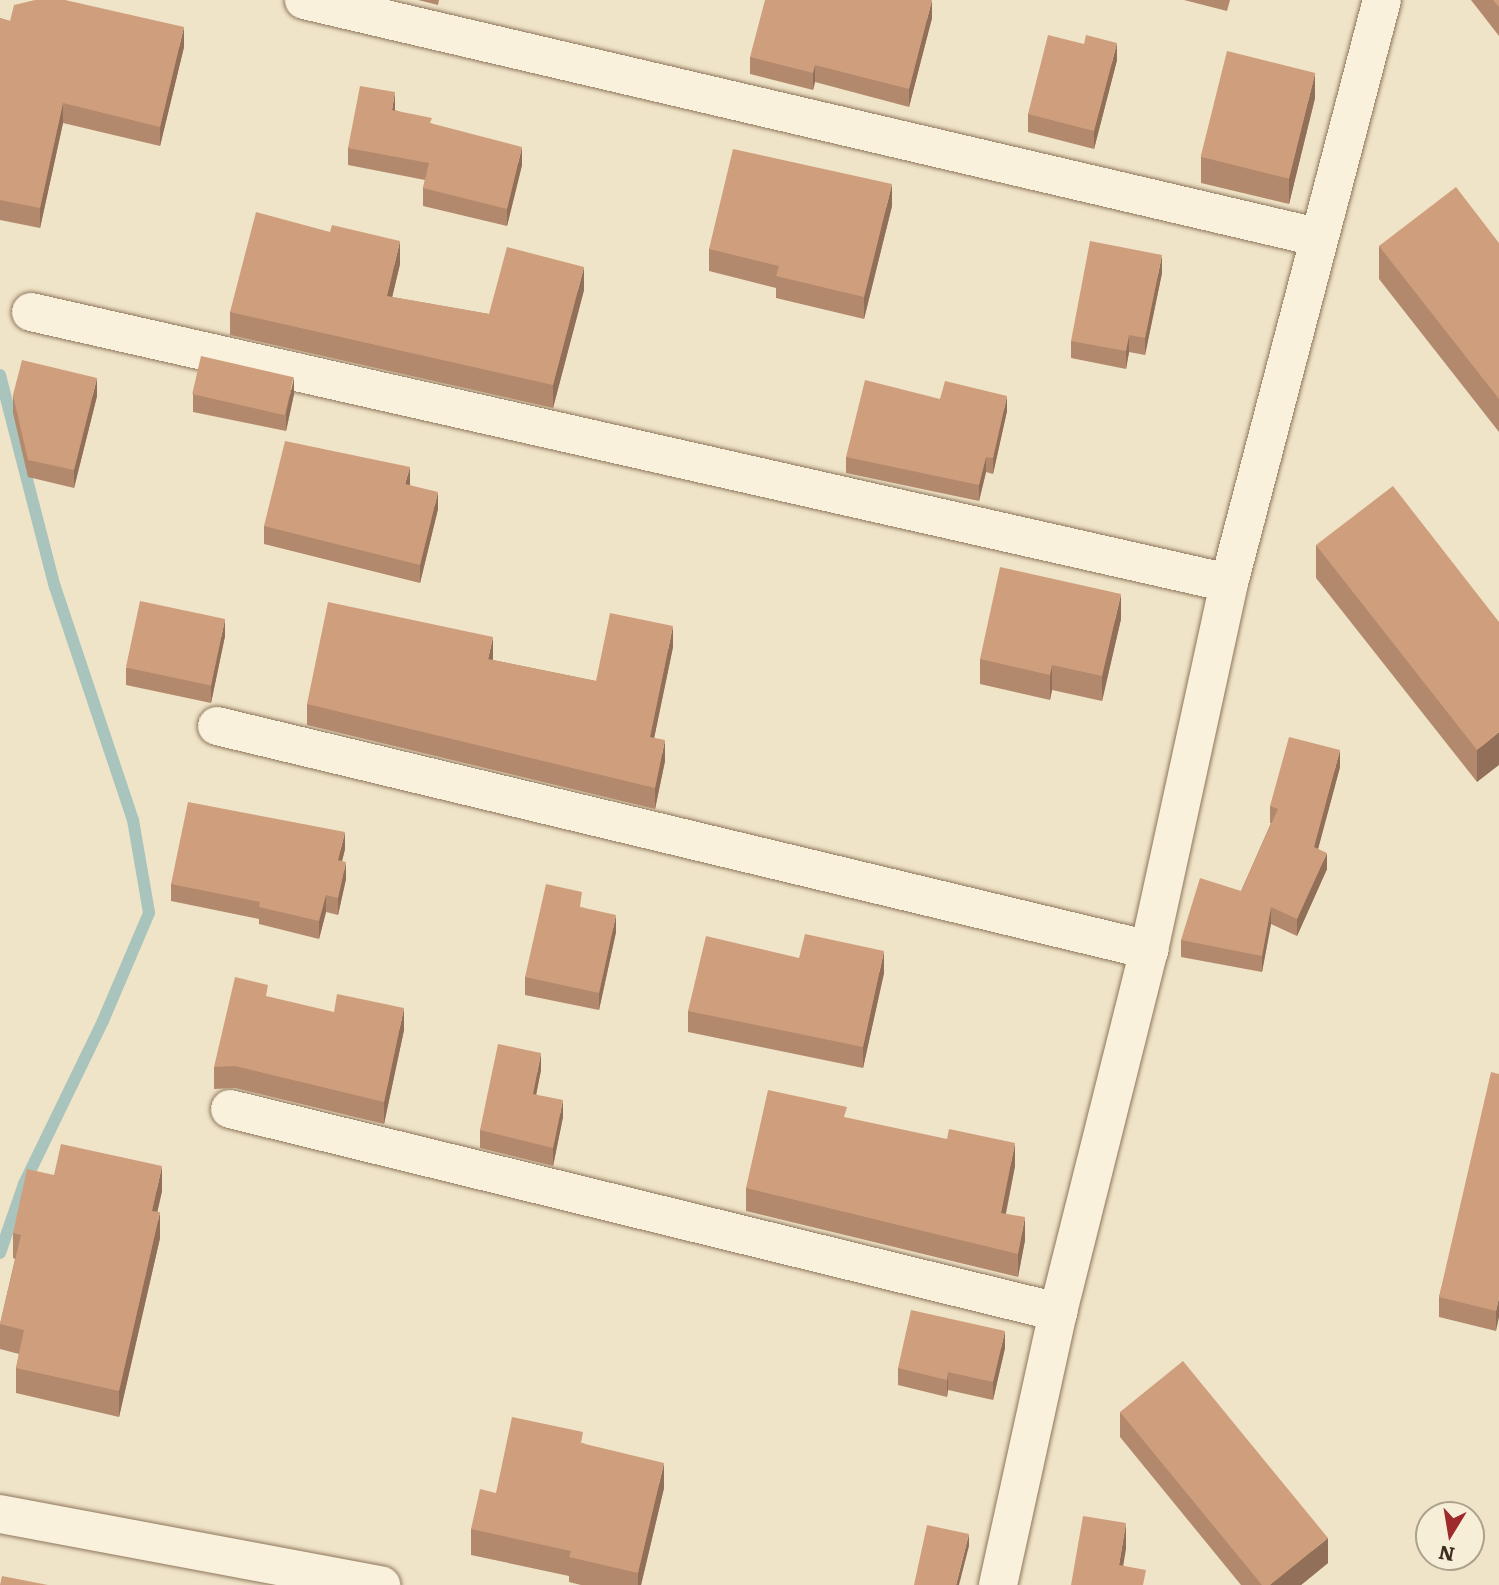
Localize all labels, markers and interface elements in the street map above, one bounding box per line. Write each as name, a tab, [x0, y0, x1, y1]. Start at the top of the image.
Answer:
north arrow	[1415, 1501, 1485, 1571]
text: N	[1436, 1539, 1457, 1570]

